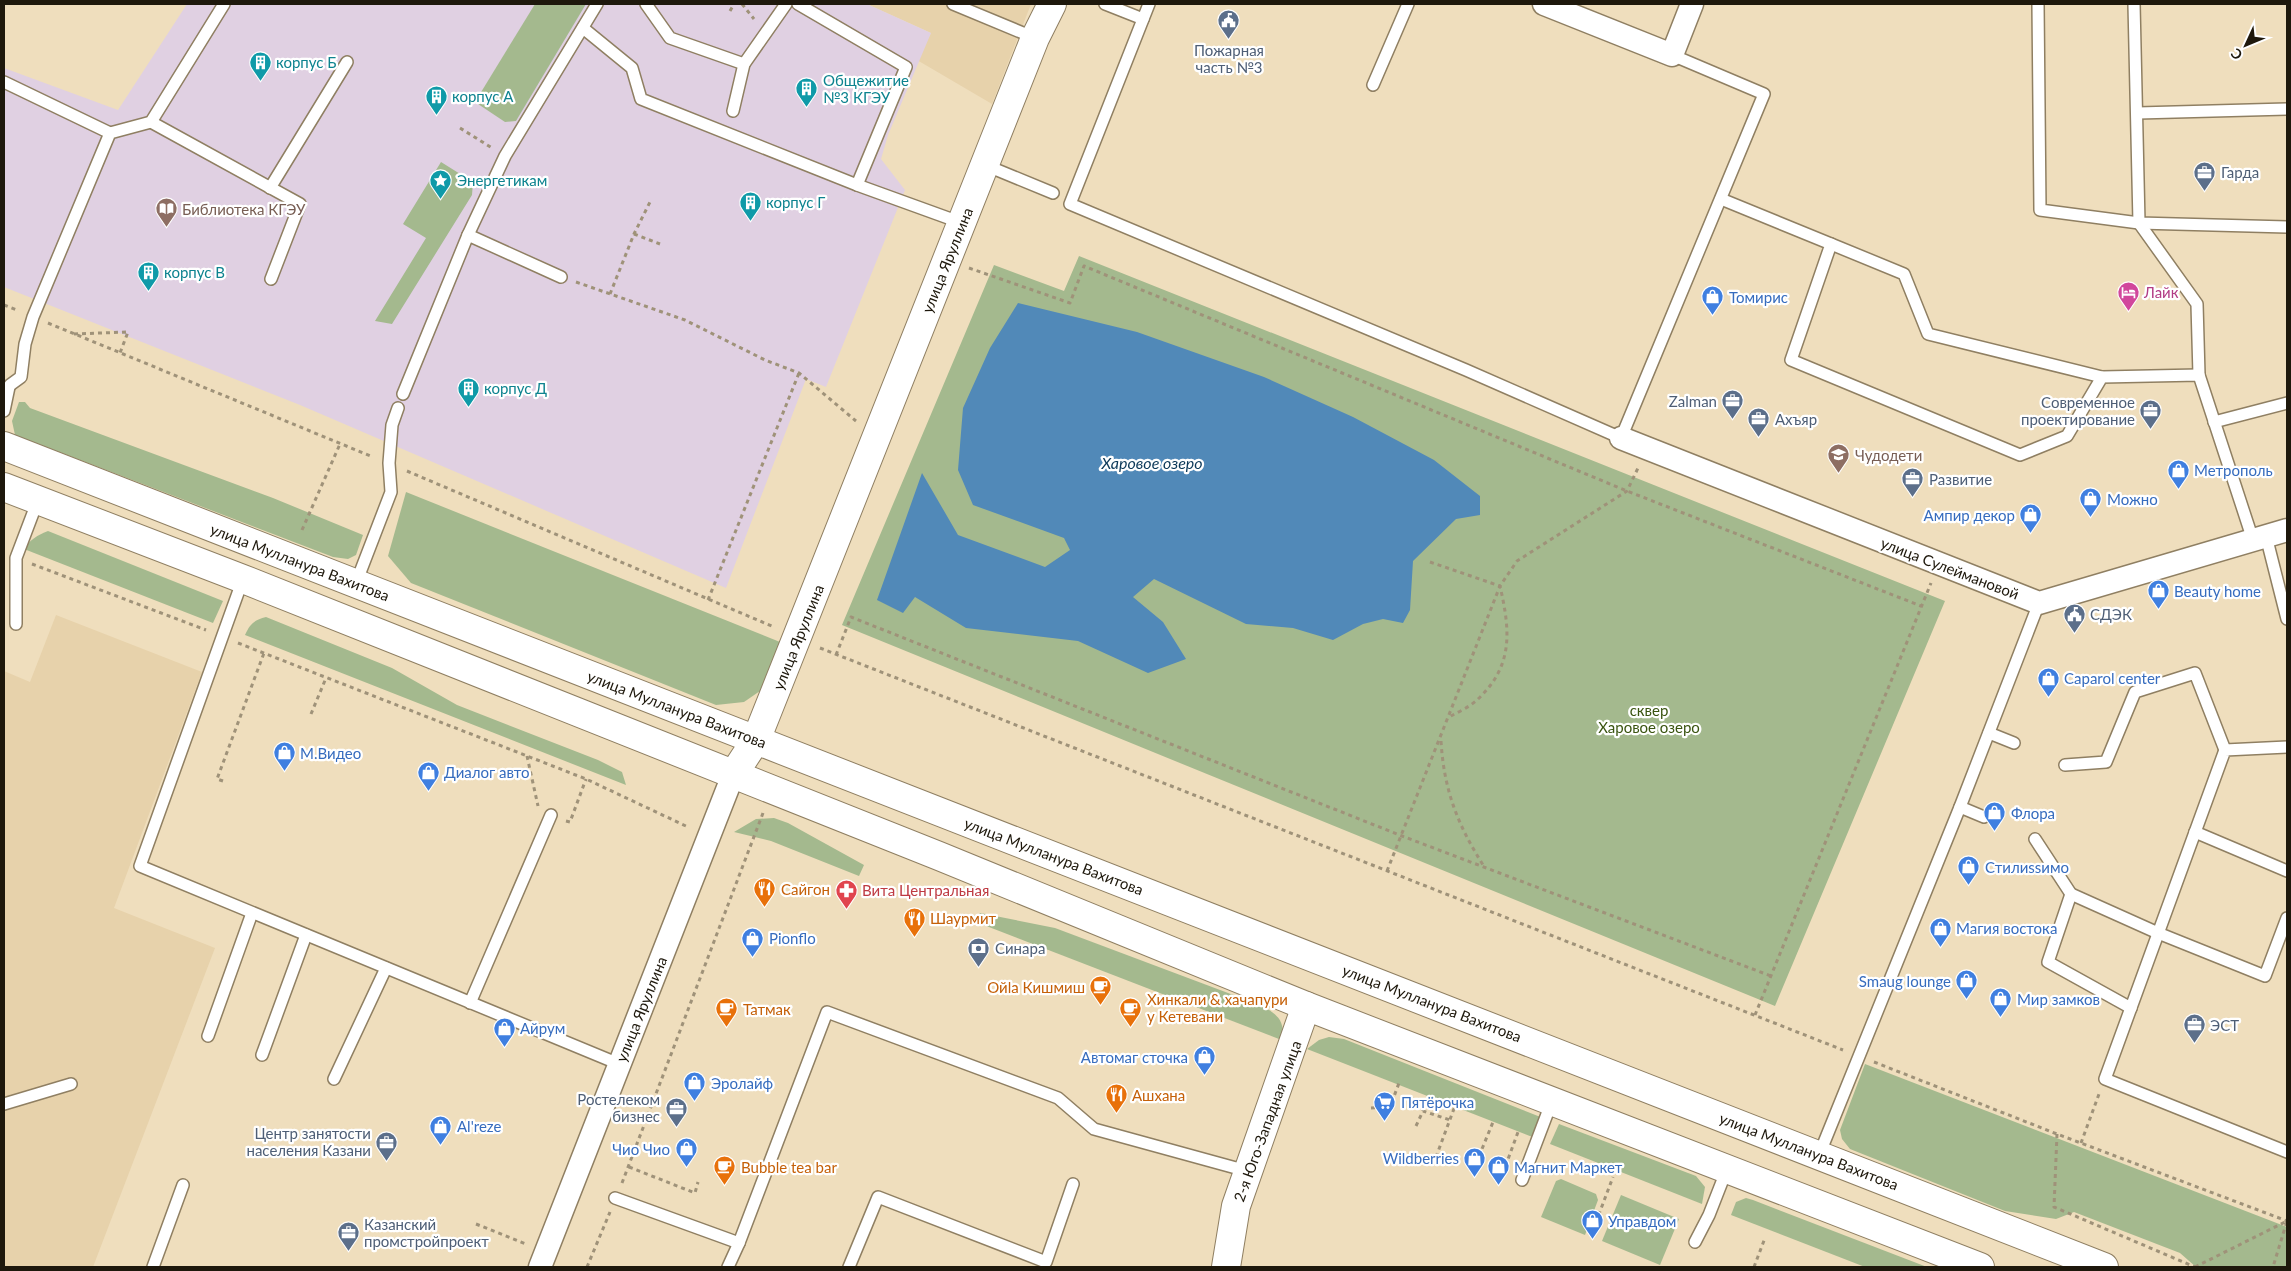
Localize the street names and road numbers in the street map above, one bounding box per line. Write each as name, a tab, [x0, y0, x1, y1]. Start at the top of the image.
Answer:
street label: улица Яруллина	[918, 205, 976, 315]
street label: улица Мулланура Вахитова	[208, 519, 392, 605]
street label: улица Сулеймановой	[1878, 533, 2022, 603]
street label: улица Яруллина	[769, 582, 827, 692]
street label: улица Мулланура Вахитова	[585, 666, 769, 752]
street label: улица Мулланура Вахитова	[962, 813, 1146, 899]
street label: улица Яруллина	[612, 954, 670, 1064]
street label: улица Мулланура Вахитова	[1340, 960, 1524, 1046]
street label: 2-я Юго-Западная улица	[1229, 1038, 1305, 1204]
street label: улица Мулланура Вахитова	[1717, 1108, 1901, 1194]

